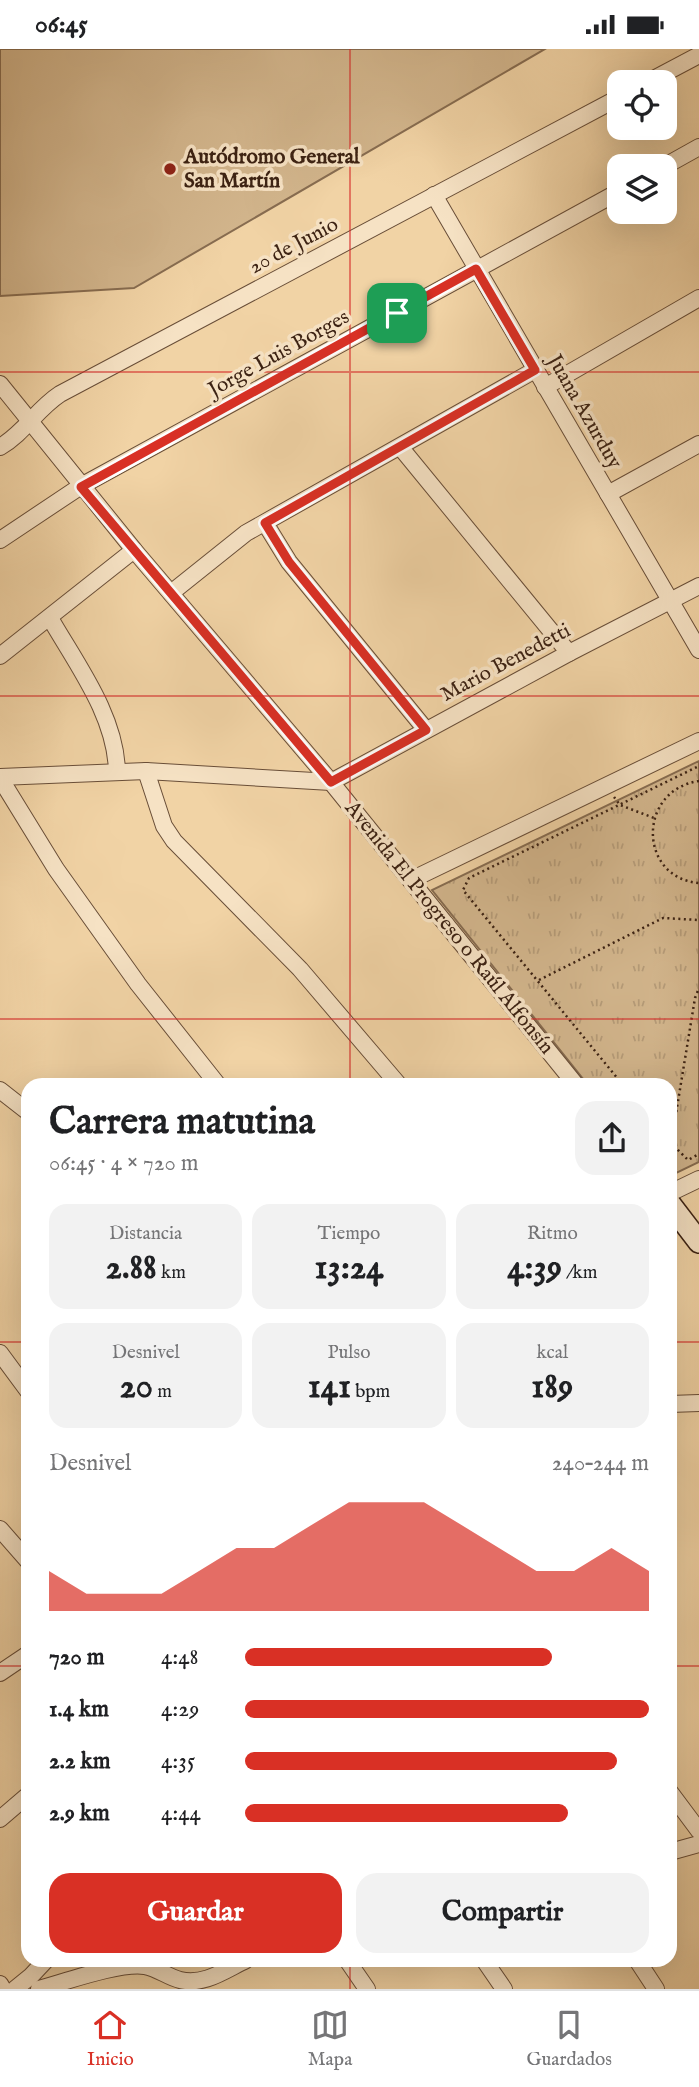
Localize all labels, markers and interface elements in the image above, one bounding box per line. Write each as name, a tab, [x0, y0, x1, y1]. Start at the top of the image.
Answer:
text: 06:45	[35, 8, 88, 41]
map controls	[607, 70, 677, 224]
button: locate	[607, 70, 677, 140]
place label: Autódromo General San Martín	[183, 144, 361, 195]
button: layers	[607, 154, 677, 224]
marker: Autódromo General San Martín	[162, 161, 178, 177]
street label: 20 de Junio	[245, 211, 343, 281]
pin	[367, 283, 427, 343]
icon: arrive	[378, 294, 416, 332]
street label: Jorge Luis Borges	[202, 304, 354, 405]
street label: Juana Azurduy	[539, 348, 628, 475]
street label: Mario Benedetti	[436, 617, 576, 709]
street label: Avenida El Progreso o Raúl Alfonsín	[338, 795, 560, 1060]
text: Carrera matutina	[49, 1099, 315, 1147]
button: share	[575, 1101, 649, 1175]
text: 06:45 · 4 × 720 m	[49, 1149, 199, 1178]
text: Distancia	[109, 1222, 182, 1246]
text: Tiempo	[318, 1222, 380, 1246]
text: Ritmo	[527, 1222, 578, 1246]
text: 2.88	[105, 1246, 157, 1291]
text: 13:24	[315, 1246, 383, 1291]
text: 4:39	[507, 1246, 562, 1291]
text: km	[157, 1261, 186, 1285]
text: /km	[562, 1261, 597, 1285]
text: Desnivel	[112, 1341, 180, 1365]
text: Pulso	[328, 1341, 370, 1365]
text: kcal	[536, 1341, 568, 1365]
text: 20	[119, 1365, 153, 1410]
text: 141	[308, 1365, 351, 1410]
text: 189	[531, 1365, 573, 1410]
text: m	[153, 1380, 172, 1404]
text: bpm	[351, 1380, 390, 1404]
text: Desnivel	[49, 1449, 131, 1478]
text: 240–244 m	[552, 1449, 649, 1478]
text: 720 m	[49, 1643, 105, 1672]
text: 4:48	[161, 1643, 199, 1672]
text: 1.4 km	[49, 1695, 109, 1724]
text: 4:29	[161, 1695, 199, 1724]
text: 2.2 km	[49, 1747, 111, 1776]
text: 4:35	[161, 1747, 195, 1776]
text: 2.9 km	[49, 1799, 110, 1828]
text: 4:44	[161, 1799, 201, 1828]
button: Guardar	[49, 1873, 342, 1953]
button: Compartir	[356, 1873, 649, 1953]
tab: Inicio	[87, 2006, 134, 2072]
tab: Mapa	[308, 2006, 352, 2072]
tab: Guardados	[526, 2006, 612, 2072]

